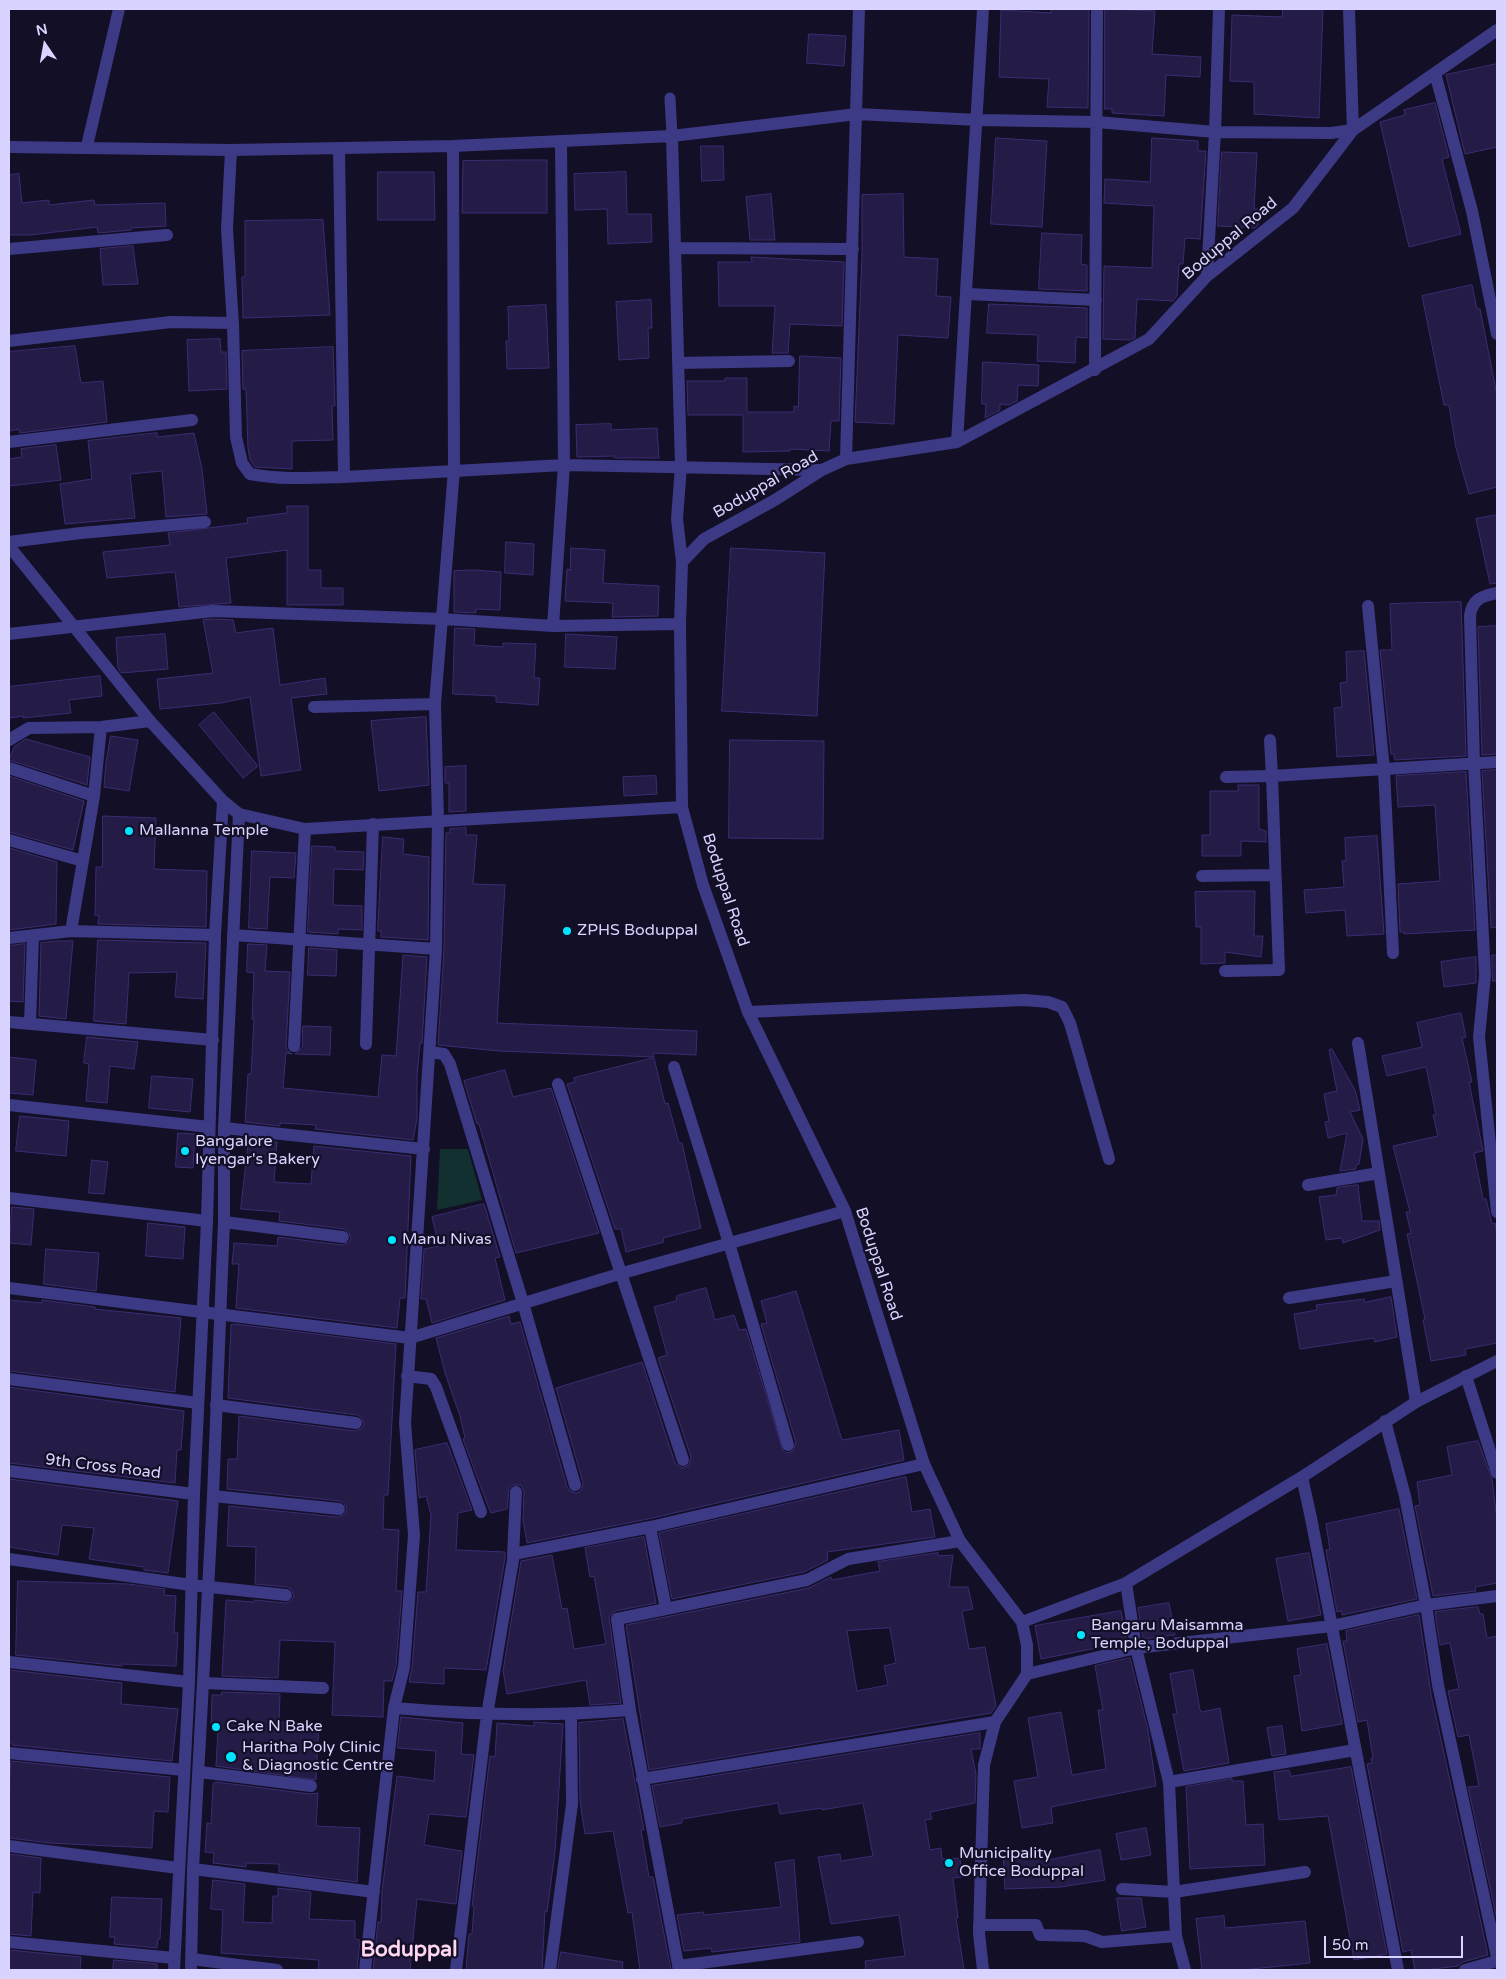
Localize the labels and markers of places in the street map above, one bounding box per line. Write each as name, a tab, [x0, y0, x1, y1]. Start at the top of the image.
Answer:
place label: Mallanna Temple	[139, 821, 269, 841]
marker: Mallanna Temple	[123, 825, 135, 837]
place label: ZPHS Boduppal	[577, 921, 698, 941]
marker: ZPHS Boduppal	[561, 925, 573, 937]
place label: Bangalore Iyengar's Bakery	[195, 1132, 320, 1170]
marker: Bangalore Iyengar's Bakery	[179, 1145, 191, 1157]
place label: Manu Nivas	[402, 1230, 492, 1250]
marker: Manu Nivas	[386, 1234, 398, 1246]
place label: Bangaru Maisamma Temple, Boduppal	[1091, 1616, 1243, 1654]
marker: Bangaru Maisamma Temple, Boduppal	[1075, 1629, 1087, 1641]
place label: Cake N Bake	[226, 1717, 323, 1737]
marker: Cake N Bake	[210, 1721, 222, 1733]
place label: Haritha Poly Clinic & Diagnostic Centre	[242, 1738, 393, 1776]
marker: Haritha Poly Clinic & Diagnostic Centre	[224, 1750, 238, 1764]
place label: Municipality Office Boduppal	[959, 1844, 1084, 1882]
marker: Municipality Office Boduppal	[943, 1857, 955, 1869]

